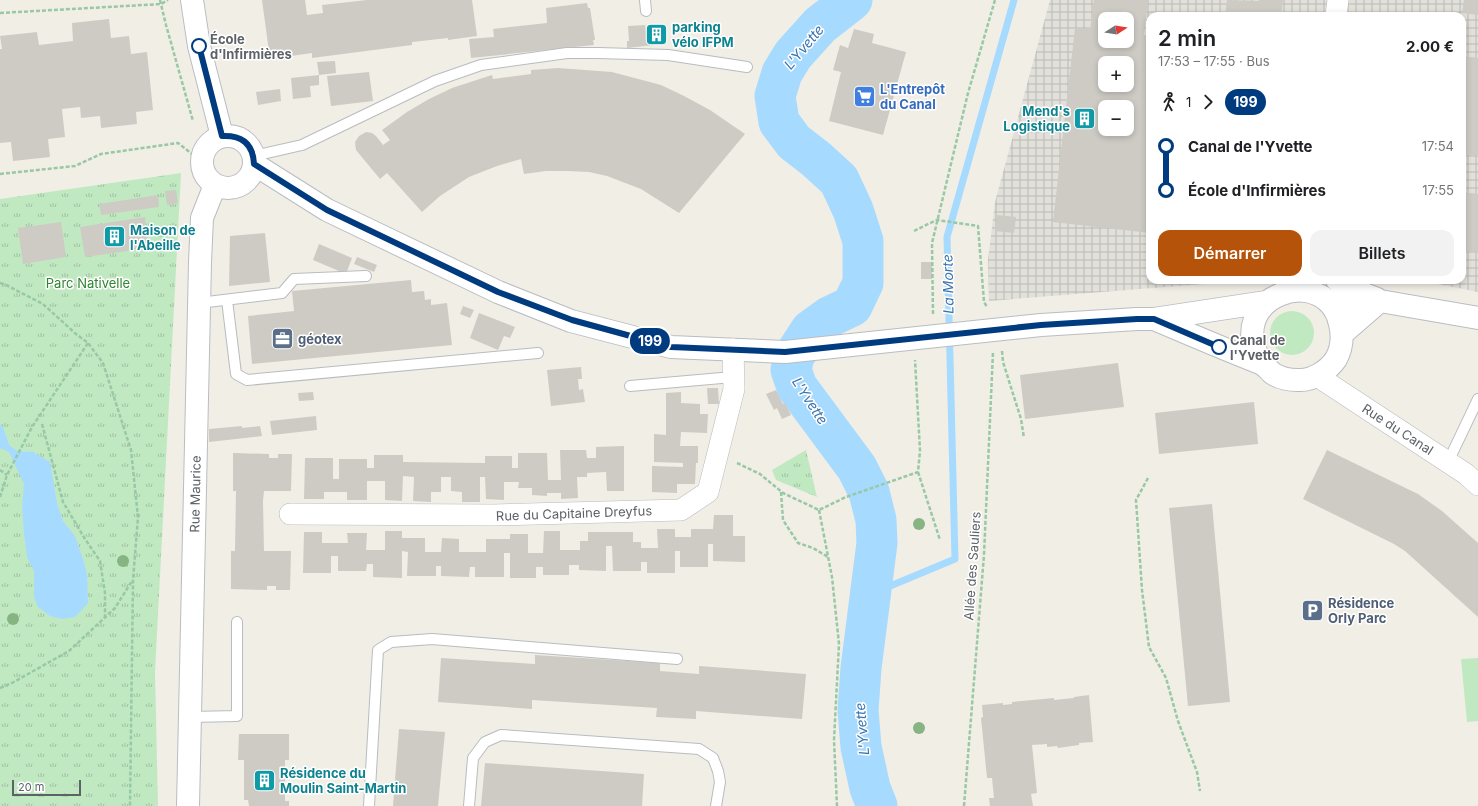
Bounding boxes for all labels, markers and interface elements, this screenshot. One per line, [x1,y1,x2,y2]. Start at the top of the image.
north arrow [1098,12,1134,48]
map controls [1098,12,1134,136]
place label: parking vélo IFPM [672,19,734,50]
building icon: parking vélo IFPM [644,21,670,47]
water label: L'Yvette [780,21,827,72]
text: 2 min [1158,25,1216,51]
place label: École d'Infirmières [210,31,292,62]
text: 2.00 € [1406,37,1454,56]
marker: École d'Infirmières [191,38,207,54]
text: 17:53 – 17:55 · Bus [1158,53,1270,69]
button: + [1098,56,1134,92]
place label: L'Entrepôt du Canal [880,81,945,112]
supermarket icon: L'Entrepôt du Canal [851,83,877,109]
icon: walk [1158,91,1180,113]
icon: forward [1197,91,1219,113]
text: 199 [1233,93,1258,110]
text: 1 [1186,94,1191,110]
button: − [1098,100,1134,136]
place label: Mend's Logistique [1003,103,1070,134]
building icon: Mend's Logistique [1072,105,1098,131]
text: Canal de l'Yvette [1188,137,1312,156]
text: 17:54 [1422,138,1454,154]
text: École d'Infirmières [1188,181,1326,200]
text: 17:55 [1422,182,1454,198]
place label: Maison de l'Abeille [130,222,196,253]
building icon: Maison de l'Abeille [102,224,128,250]
button: Démarrer [1158,230,1302,276]
button: Billets [1310,230,1454,276]
water label: La Morte [938,254,957,314]
park label: Parc Nativelle [46,275,130,291]
office icon: géotex [269,326,295,352]
line badge: 199 [627,328,673,354]
place label: géotex [298,331,342,347]
text: 199 [638,332,662,349]
place label: Canal de l'Yvette [1230,332,1286,363]
marker: Canal de l'Yvette [1211,339,1227,355]
water label: L'Yvette [789,374,832,427]
street label: Rue du Canal [1359,400,1437,458]
street label: Rue Maurice [186,455,204,533]
street label: Rue du Capitaine Dreyfus [496,502,653,524]
street label: Allée des Sauliers [960,511,984,621]
place label: Résidence Orly Parc [1328,595,1395,626]
parking icon: Résidence Orly Parc [1300,597,1326,623]
water label: L'Yvette [851,702,872,756]
place label: Résidence du Moulin Saint-Martin [280,765,406,796]
building icon: Résidence du Moulin Saint-Martin [251,767,277,793]
scale bar [12,778,81,797]
text: 20 m [18,780,44,794]

